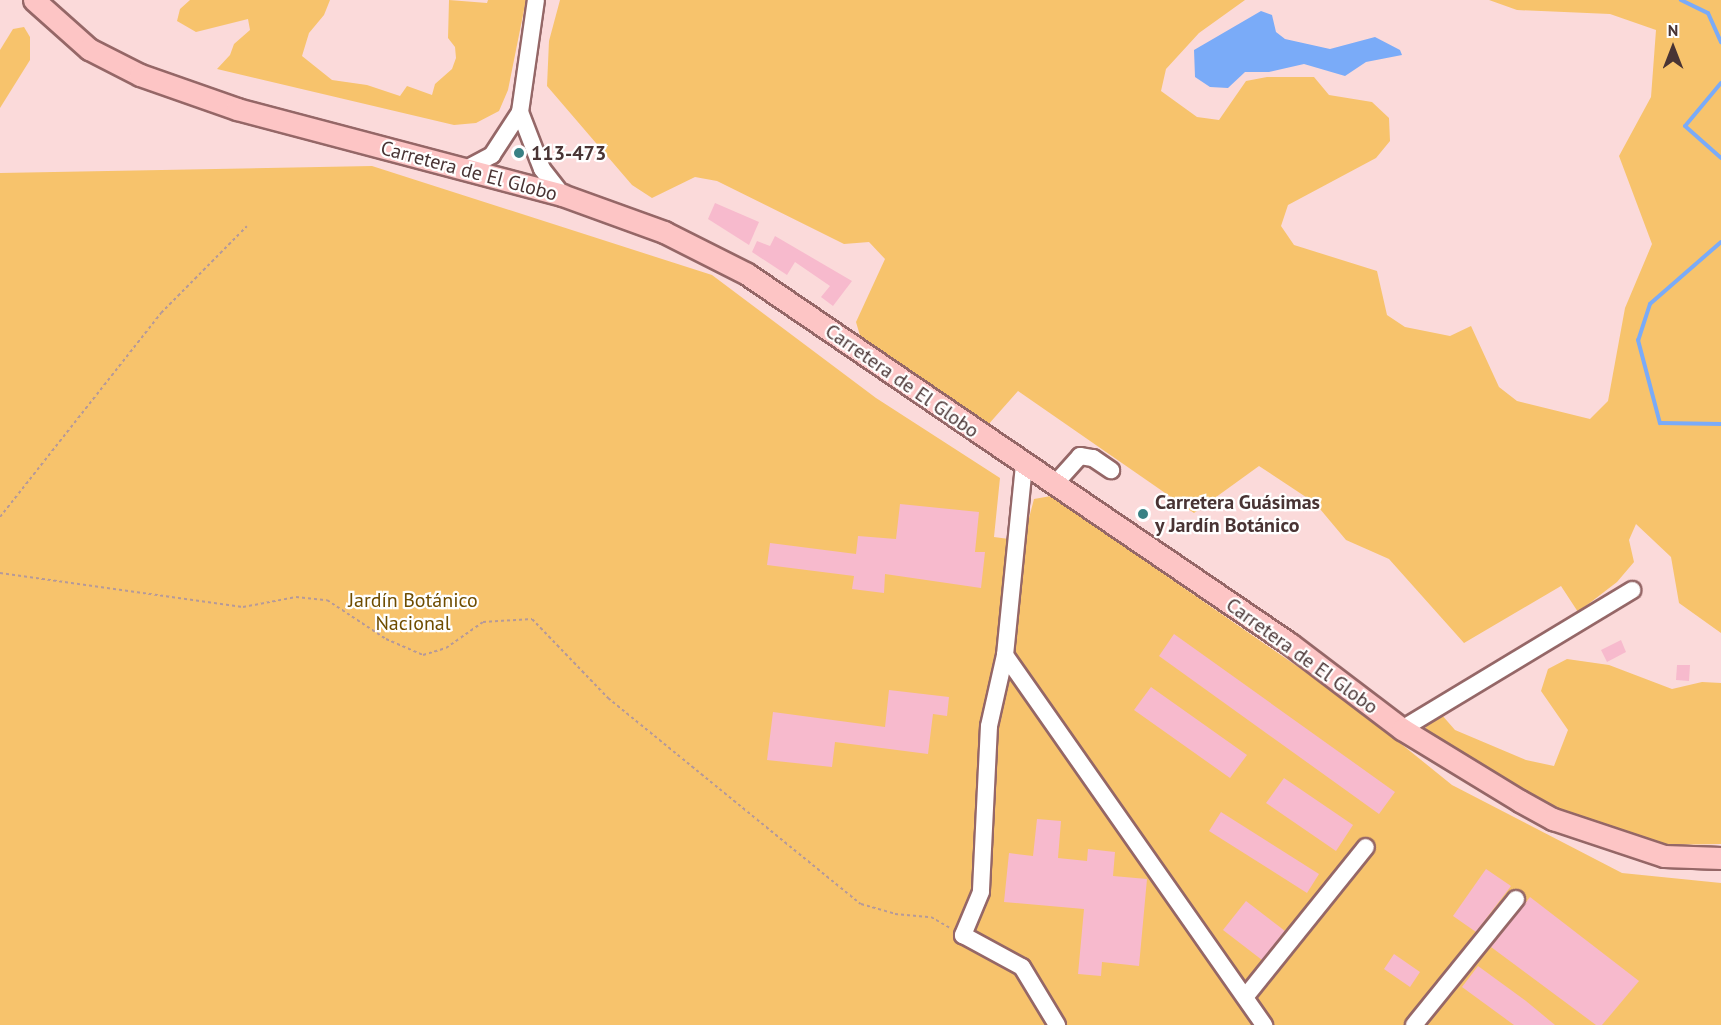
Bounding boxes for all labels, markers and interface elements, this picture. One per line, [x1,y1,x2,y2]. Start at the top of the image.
north arrow [1643,18,1703,78]
text: N [1668,20,1678,40]
street label: Carretera de El Globo [378,136,560,206]
place label: 113-473 [531,141,606,165]
marker: 113-473 [512,146,526,160]
street label: Carretera de El Globo [821,319,983,443]
place label: Carretera Guásimas y Jardín Botánico [1155,490,1320,537]
marker: Carretera Guásimas y Jardín Botánico [1136,507,1150,521]
park label: Jardín Botánico Nacional [348,589,478,636]
street label: Carretera de El Globo [1221,593,1383,719]

